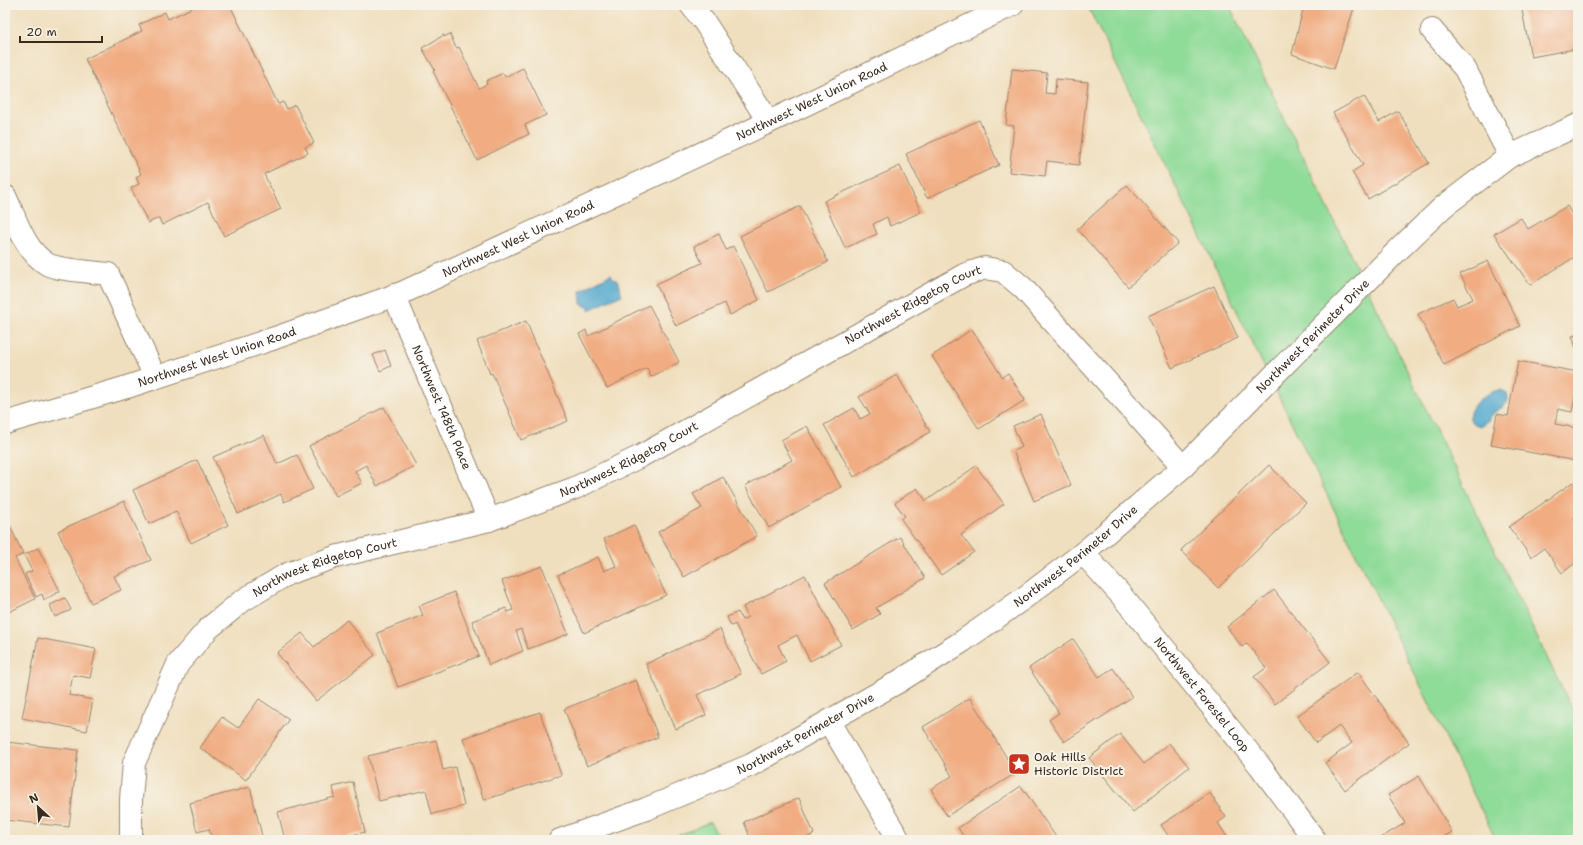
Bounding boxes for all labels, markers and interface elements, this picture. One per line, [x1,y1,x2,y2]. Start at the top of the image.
scale bar [20,18,102,44]
text: 20 m [26,24,57,40]
street label: Northwest West Union Road [733,58,890,144]
street label: Northwest West Union Road [440,196,597,281]
street label: Northwest Ridgetop Court [842,262,984,348]
street label: Northwest Perimeter Drive [1253,275,1373,397]
street label: Northwest West Union Road [136,323,299,391]
street label: Northwest 148th Place [408,343,475,472]
street label: Northwest Ridgetop Court [557,418,701,501]
street label: Northwest Perimeter Drive [1010,501,1141,611]
street label: Northwest Ridgetop Court [250,534,399,601]
street label: Northwest Forestel Loop [1151,634,1254,756]
street label: Northwest Perimeter Drive [734,689,877,778]
place label: Oak Hills Historic District [1034,749,1124,779]
place icon: Oak Hills Historic District [1006,751,1032,777]
north arrow [18,787,58,827]
text: N [27,790,41,807]

